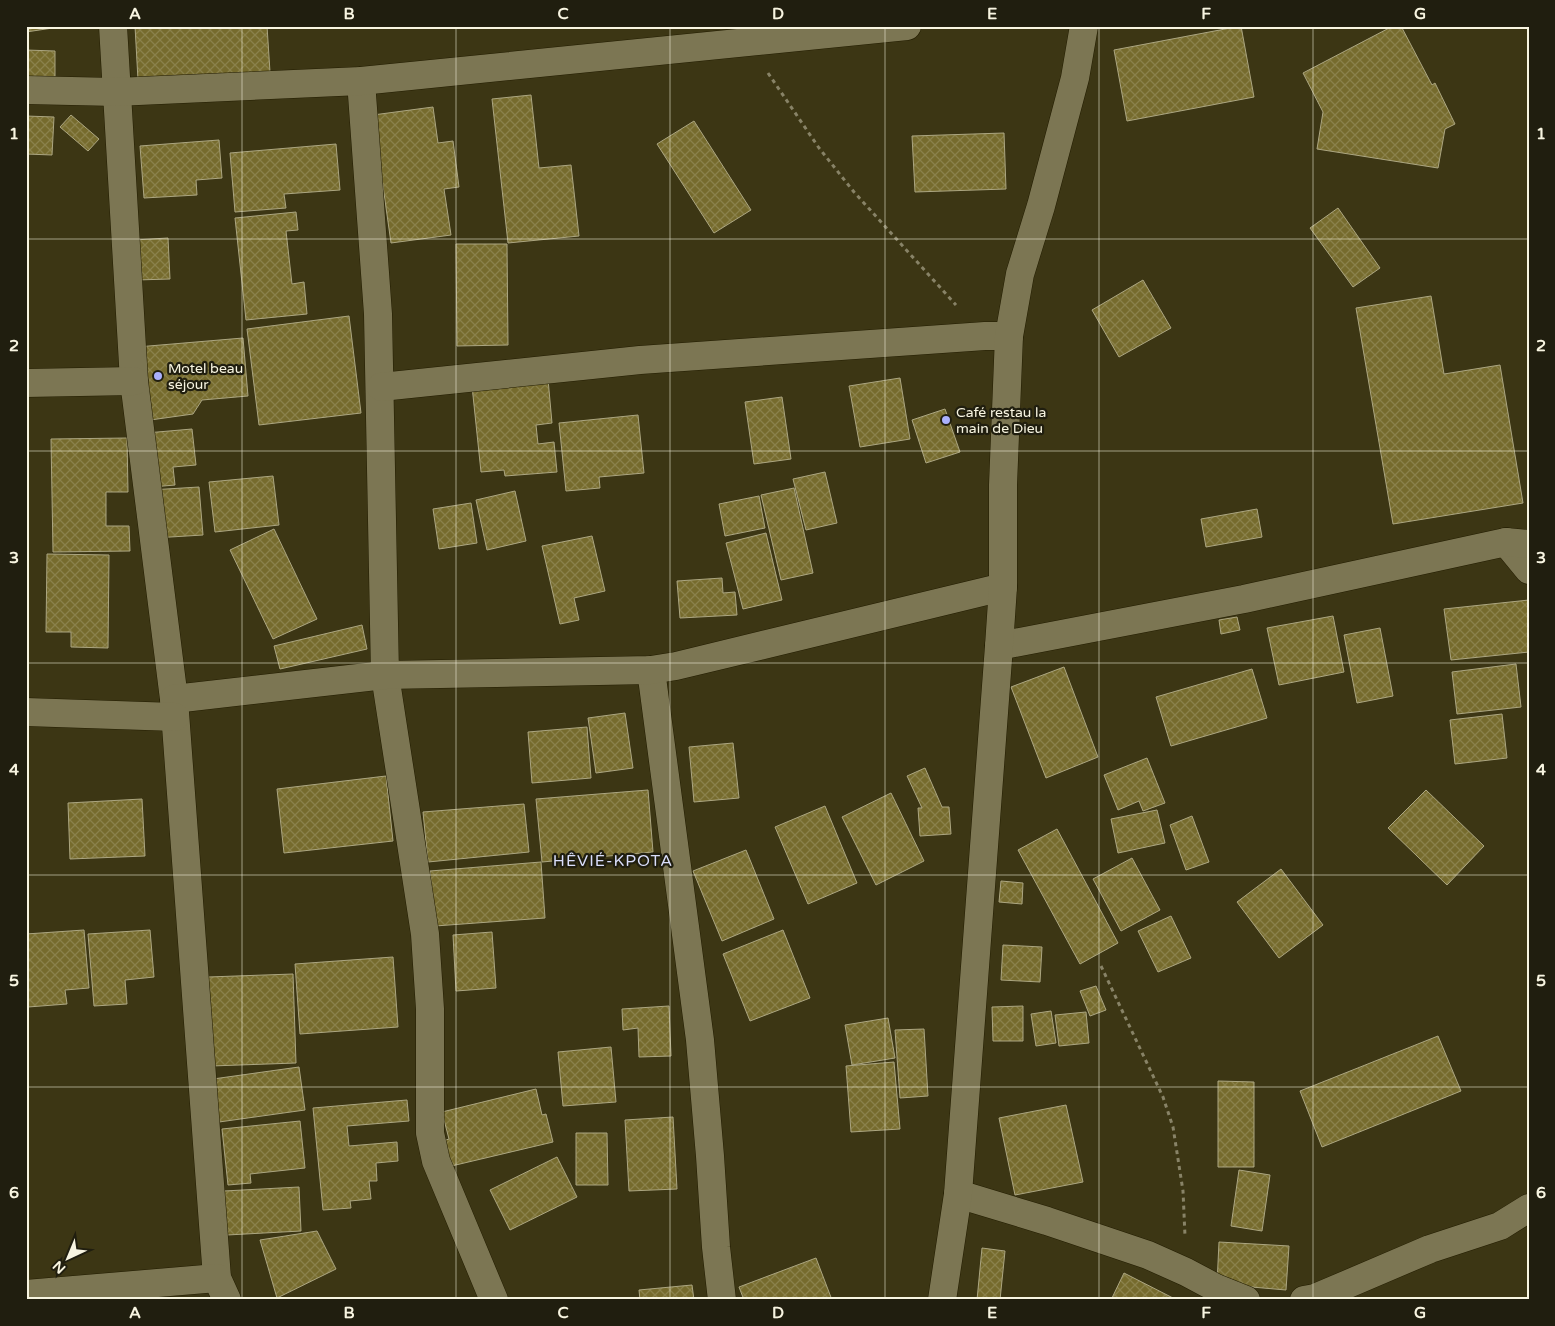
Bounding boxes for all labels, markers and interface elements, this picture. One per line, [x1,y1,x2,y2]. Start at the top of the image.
text: A [129,4,141,24]
text: B [343,4,355,24]
text: C [557,4,569,24]
text: D [772,4,784,24]
text: E [987,4,997,24]
text: F [1201,4,1211,24]
text: G [1414,4,1426,24]
text: 1 [9,124,19,144]
text: 1 [1536,124,1546,144]
text: 2 [9,336,19,356]
text: 2 [1536,336,1546,356]
place label: Motel beau séjour [168,360,243,393]
marker: Motel beau séjour [152,370,164,382]
place label: Café restau la main de Dieu [956,404,1046,437]
marker: Café restau la main de Dieu [940,414,952,426]
text: 3 [9,548,19,568]
text: 3 [1536,548,1546,568]
text: 4 [9,760,19,780]
text: 4 [1536,760,1546,780]
district label: HÊVIÉ-KPOTA [553,851,673,871]
text: 5 [9,971,19,991]
text: 5 [1536,971,1546,991]
text: 6 [9,1183,19,1203]
text: 6 [1536,1183,1546,1203]
north arrow [42,1234,92,1284]
text: N [49,1257,69,1277]
text: A [129,1303,141,1323]
text: B [343,1303,355,1323]
text: C [557,1303,569,1323]
text: D [772,1303,784,1323]
text: E [987,1303,997,1323]
text: F [1201,1303,1211,1323]
text: G [1414,1303,1426,1323]

